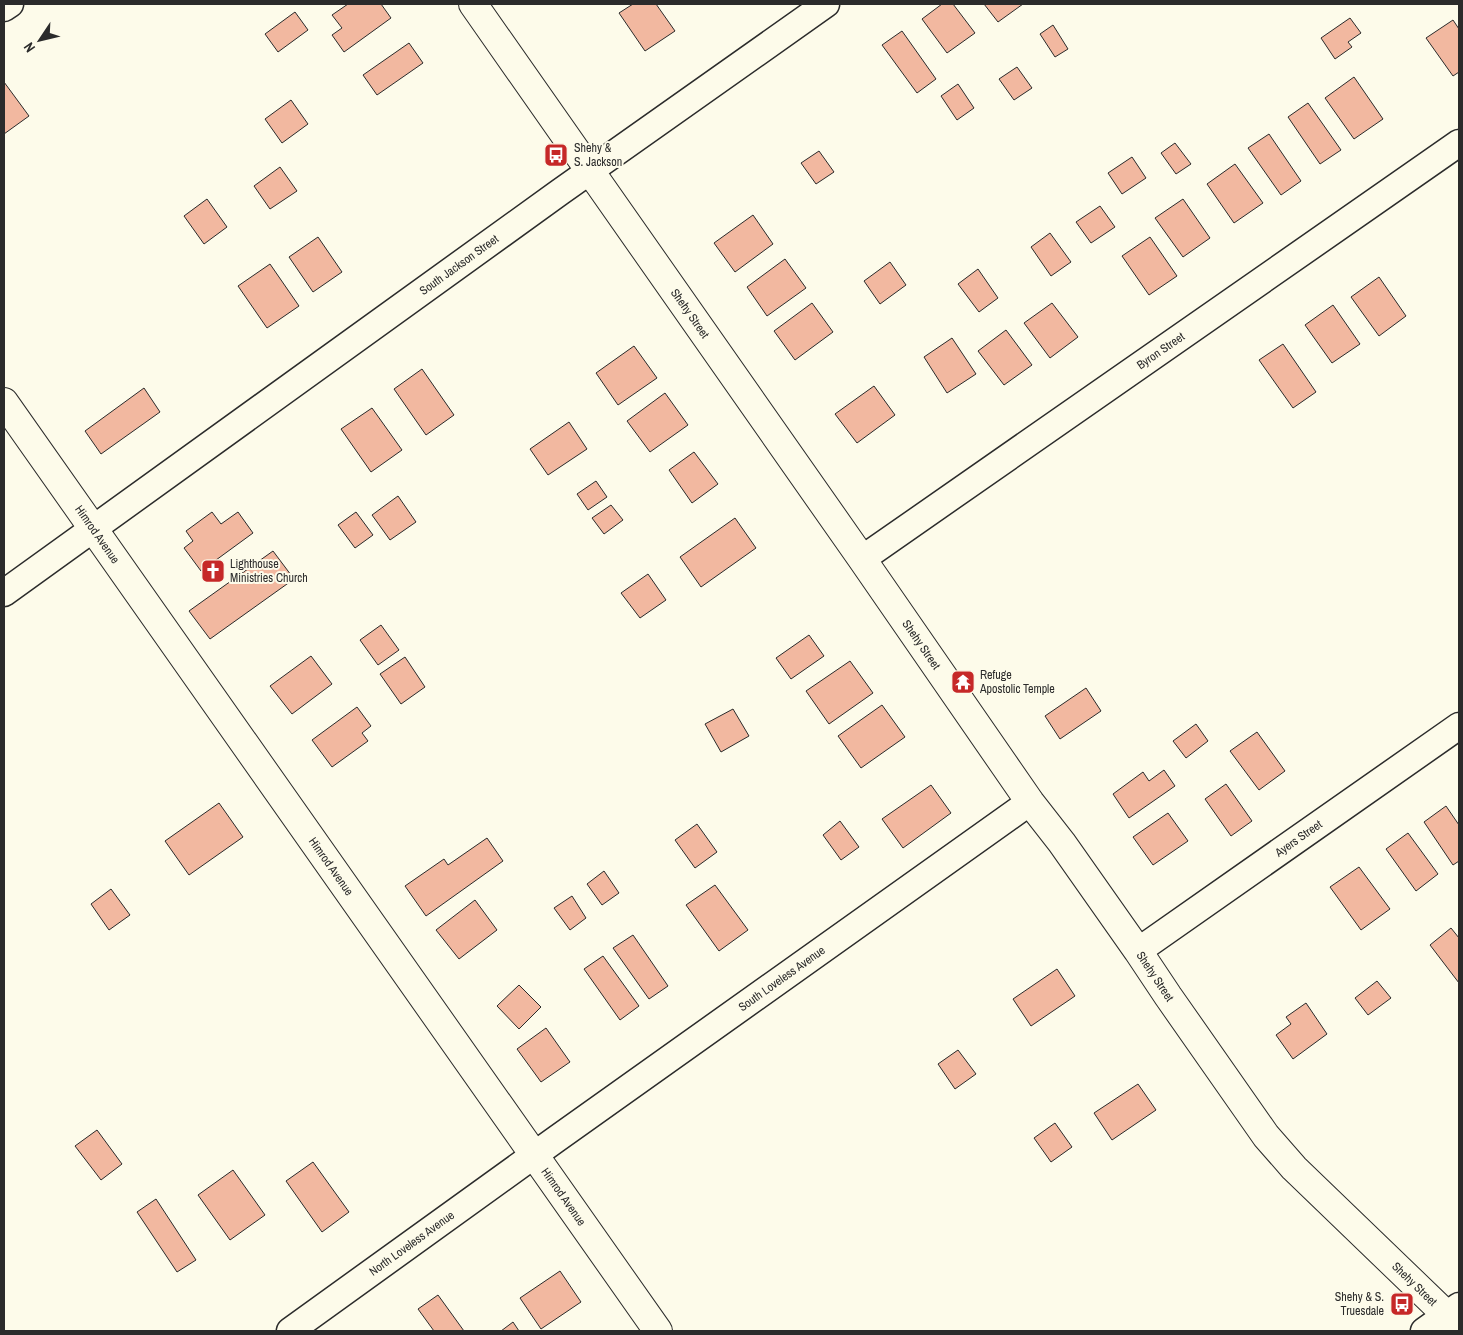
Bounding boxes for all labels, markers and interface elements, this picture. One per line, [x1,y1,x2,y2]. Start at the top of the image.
north arrow [15,15,65,65]
text: N [20,39,39,56]
place label: Shehy & S. Jackson [574,140,622,170]
bus stop icon: Shehy & S. Jackson [543,142,569,168]
street label: South Jackson Street [416,231,502,299]
street label: Shehy Street [667,286,713,342]
street label: Byron Street [1134,329,1188,373]
street label: Himrod Avenue [71,502,123,567]
place label: Lighthouse Ministries Church [230,556,308,586]
church icon: Lighthouse Ministries Church [200,558,226,584]
street label: Shehy Street [898,617,944,673]
place label: Refuge Apostolic Temple [979,667,1055,697]
temple icon: Refuge Apostolic Temple [950,669,976,695]
street label: Ayers Street [1271,816,1325,861]
street label: Himrod Avenue [305,834,357,899]
street label: South Loveless Avenue [735,942,828,1015]
street label: Shehy Street [1133,948,1178,1005]
street label: Himrod Avenue [537,1164,590,1229]
street label: North Loveless Avenue [366,1207,457,1279]
street label: Shehy Street [1388,1259,1441,1310]
place label: Shehy & S. Truesdale [1335,1289,1384,1319]
bus stop icon: Shehy & S. Truesdale [1389,1291,1415,1317]

